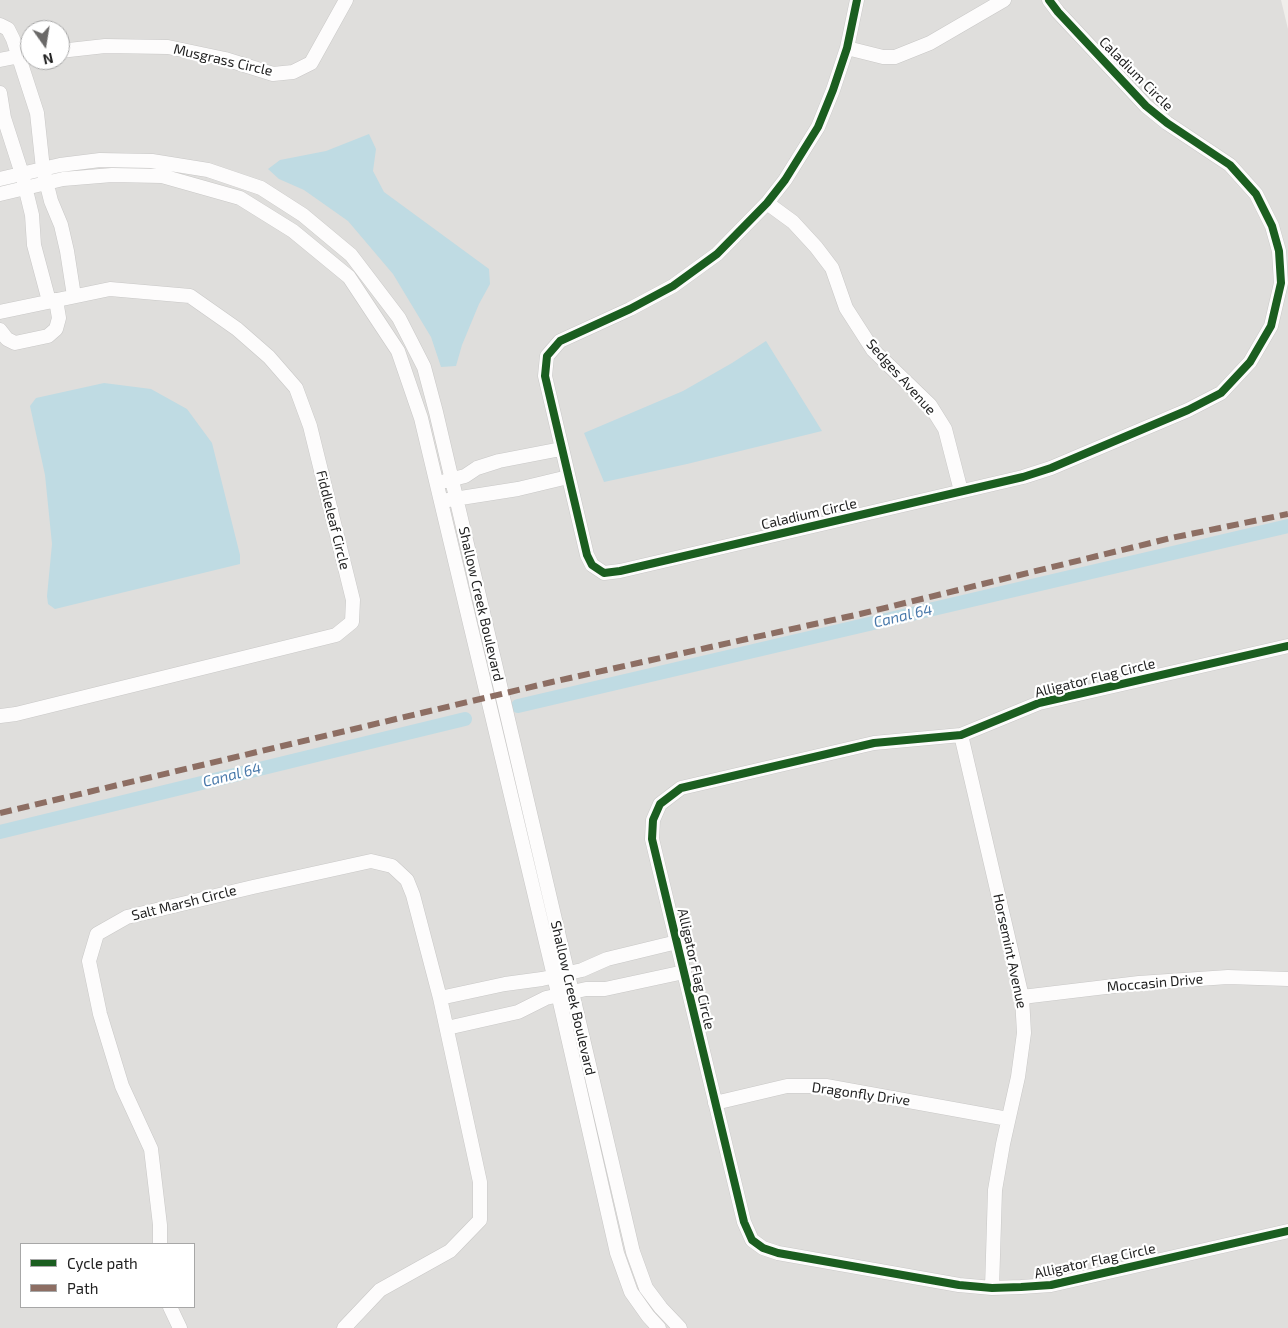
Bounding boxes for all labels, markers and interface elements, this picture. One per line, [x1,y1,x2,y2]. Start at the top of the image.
north arrow [20,20,70,70]
street label: Caladium Circle [1095,33,1177,115]
street label: Musgrass Circle [172,40,274,80]
text: N [41,50,55,69]
street label: Sedges Avenue [863,336,939,418]
street label: Fiddleleaf Circle [313,469,353,571]
street label: Caladium Circle [759,495,859,533]
street label: Shallow Creek Boulevard [455,525,507,683]
water label: Canal 64 [872,601,934,631]
street label: Alligator Flag Circle [1033,655,1157,701]
water label: Canal 64 [201,759,263,791]
street label: Salt Marsh Circle [130,882,238,924]
street label: Horsemint Avenue [990,892,1030,1010]
street label: Alligator Flag Circle [674,907,718,1031]
street label: Shallow Creek Boulevard [547,919,599,1077]
street label: Moccasin Drive [1106,970,1204,996]
street label: Dragonfly Drive [811,1079,911,1109]
street label: Alligator Flag Circle [1033,1240,1157,1282]
legend [20,1243,195,1308]
text: Cycle path [67,1254,138,1272]
text: Path [67,1279,98,1297]

